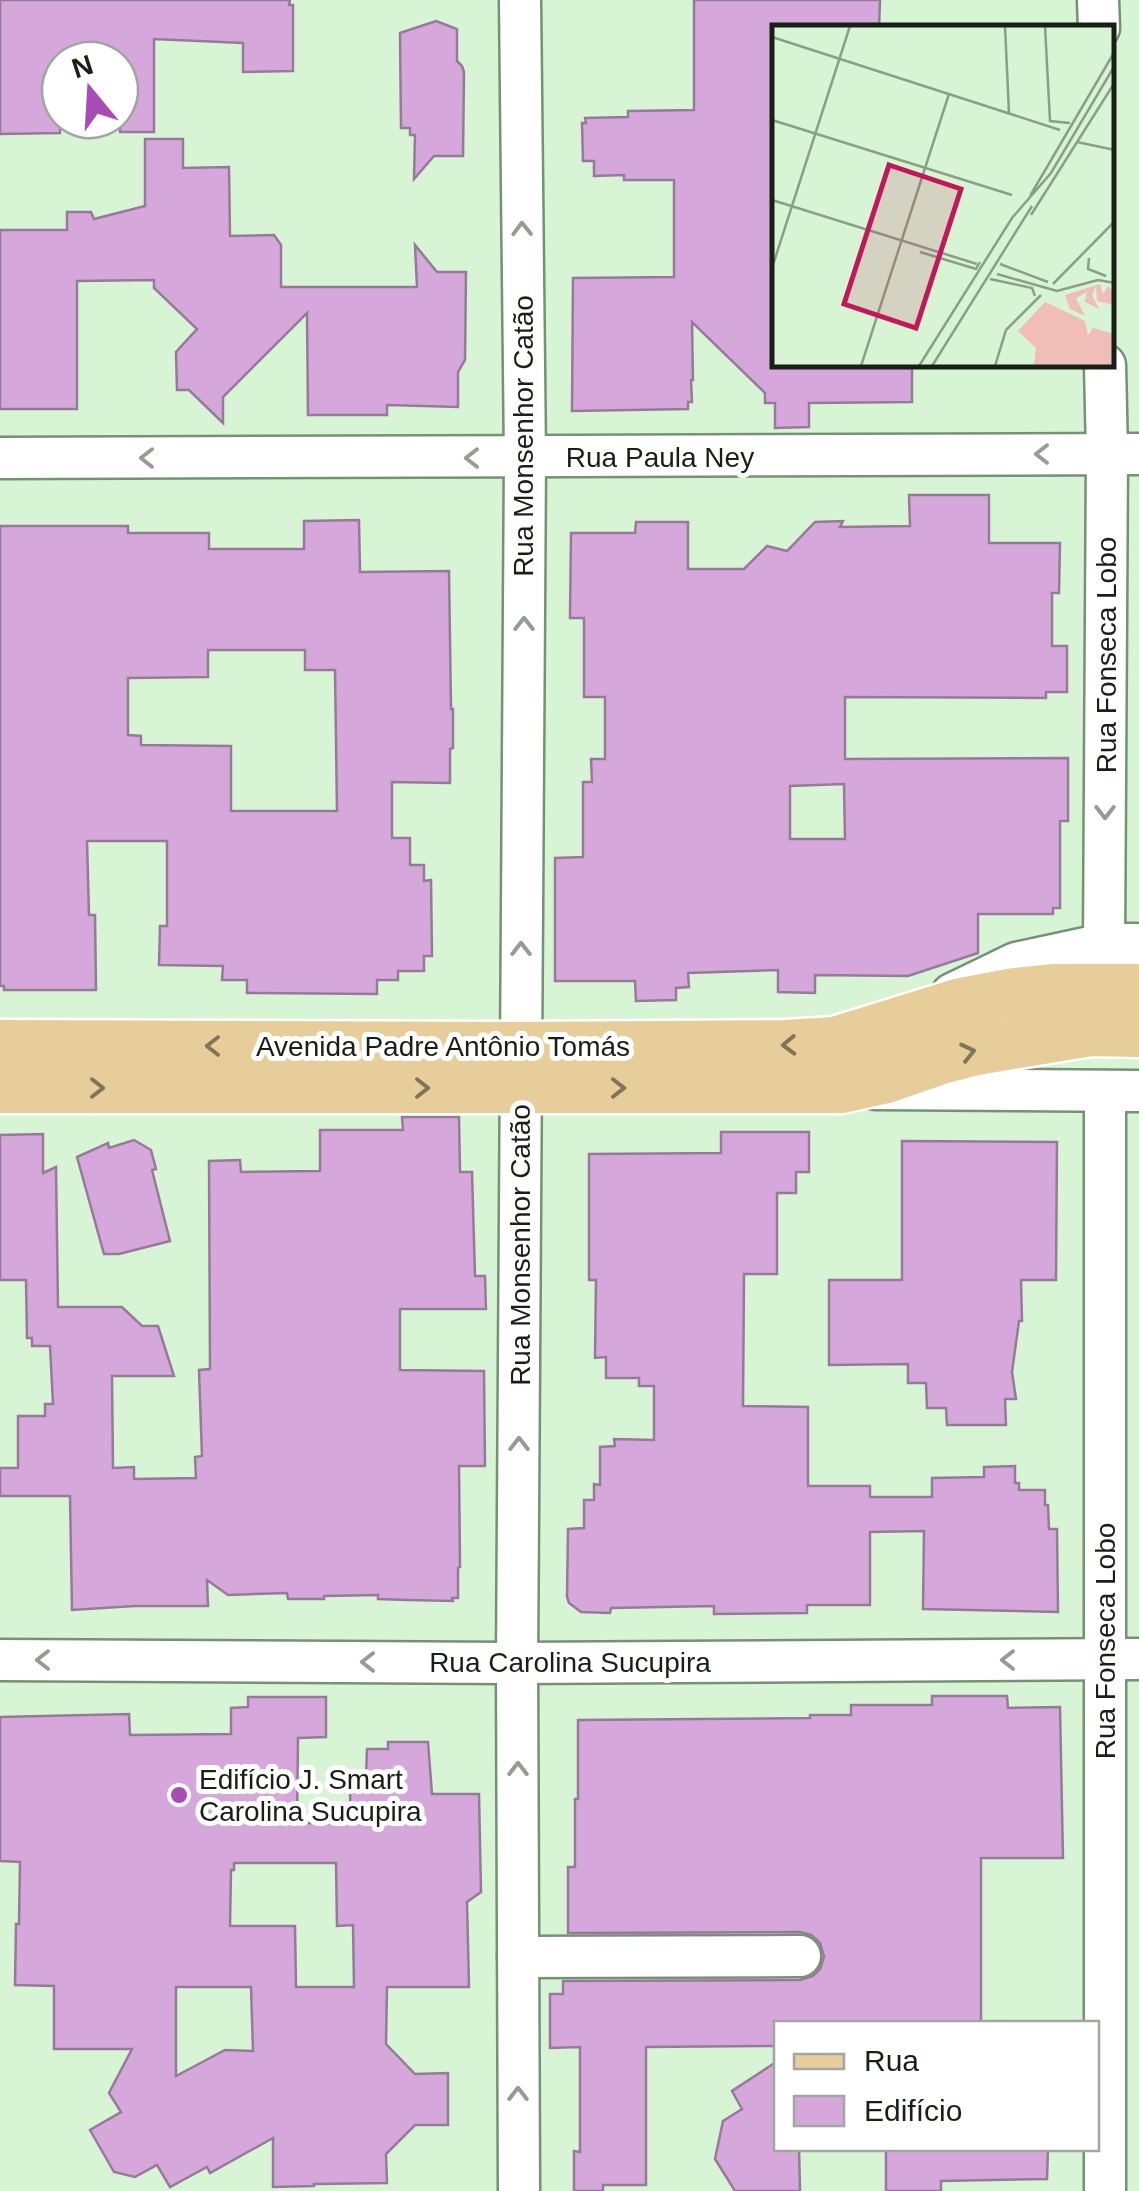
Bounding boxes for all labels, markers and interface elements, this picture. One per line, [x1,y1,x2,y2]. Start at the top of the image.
inset map [772,25,1114,368]
north arrow [40,40,140,140]
text: N [68,49,97,85]
one-way arrow [511,221,533,236]
street label: Rua Monsenhor Catão [508,295,539,577]
street label: Rua Paula Ney [566,442,754,473]
one-way arrow [1033,444,1049,465]
one-way arrow [138,447,154,469]
one-way arrow [463,447,478,469]
street label: Rua Fonseca Lobo [1091,537,1122,773]
one-way arrow [513,616,535,632]
one-way arrow [1094,806,1116,821]
one-way arrow [511,941,532,957]
street label: Avenida Padre Antônio Tomás [256,1031,630,1062]
one-way arrow [780,1034,796,1055]
one-way arrow [205,1035,220,1057]
one-way arrow [959,1043,976,1064]
one-way arrow [90,1077,106,1099]
one-way arrow [416,1077,431,1099]
one-way arrow [612,1077,627,1099]
street label: Rua Monsenhor Catão [505,1104,536,1386]
one-way arrow [508,1435,529,1451]
street label: Rua Fonseca Lobo [1090,1523,1121,1759]
street label: Rua Carolina Sucupira [429,1647,711,1678]
one-way arrow [35,1649,50,1671]
one-way arrow [1000,1649,1016,1670]
one-way arrow [360,1651,376,1673]
one-way arrow [507,1760,529,1776]
place label: Edifício J. Smart Carolina Sucupira [199,1764,422,1827]
marker: Edifício J. Smart Carolina Sucupira [168,1784,190,1806]
legend [774,2021,1099,2151]
text: Rua [864,2044,919,2077]
one-way arrow [507,2085,529,2100]
text: Edifício [864,2094,962,2127]

